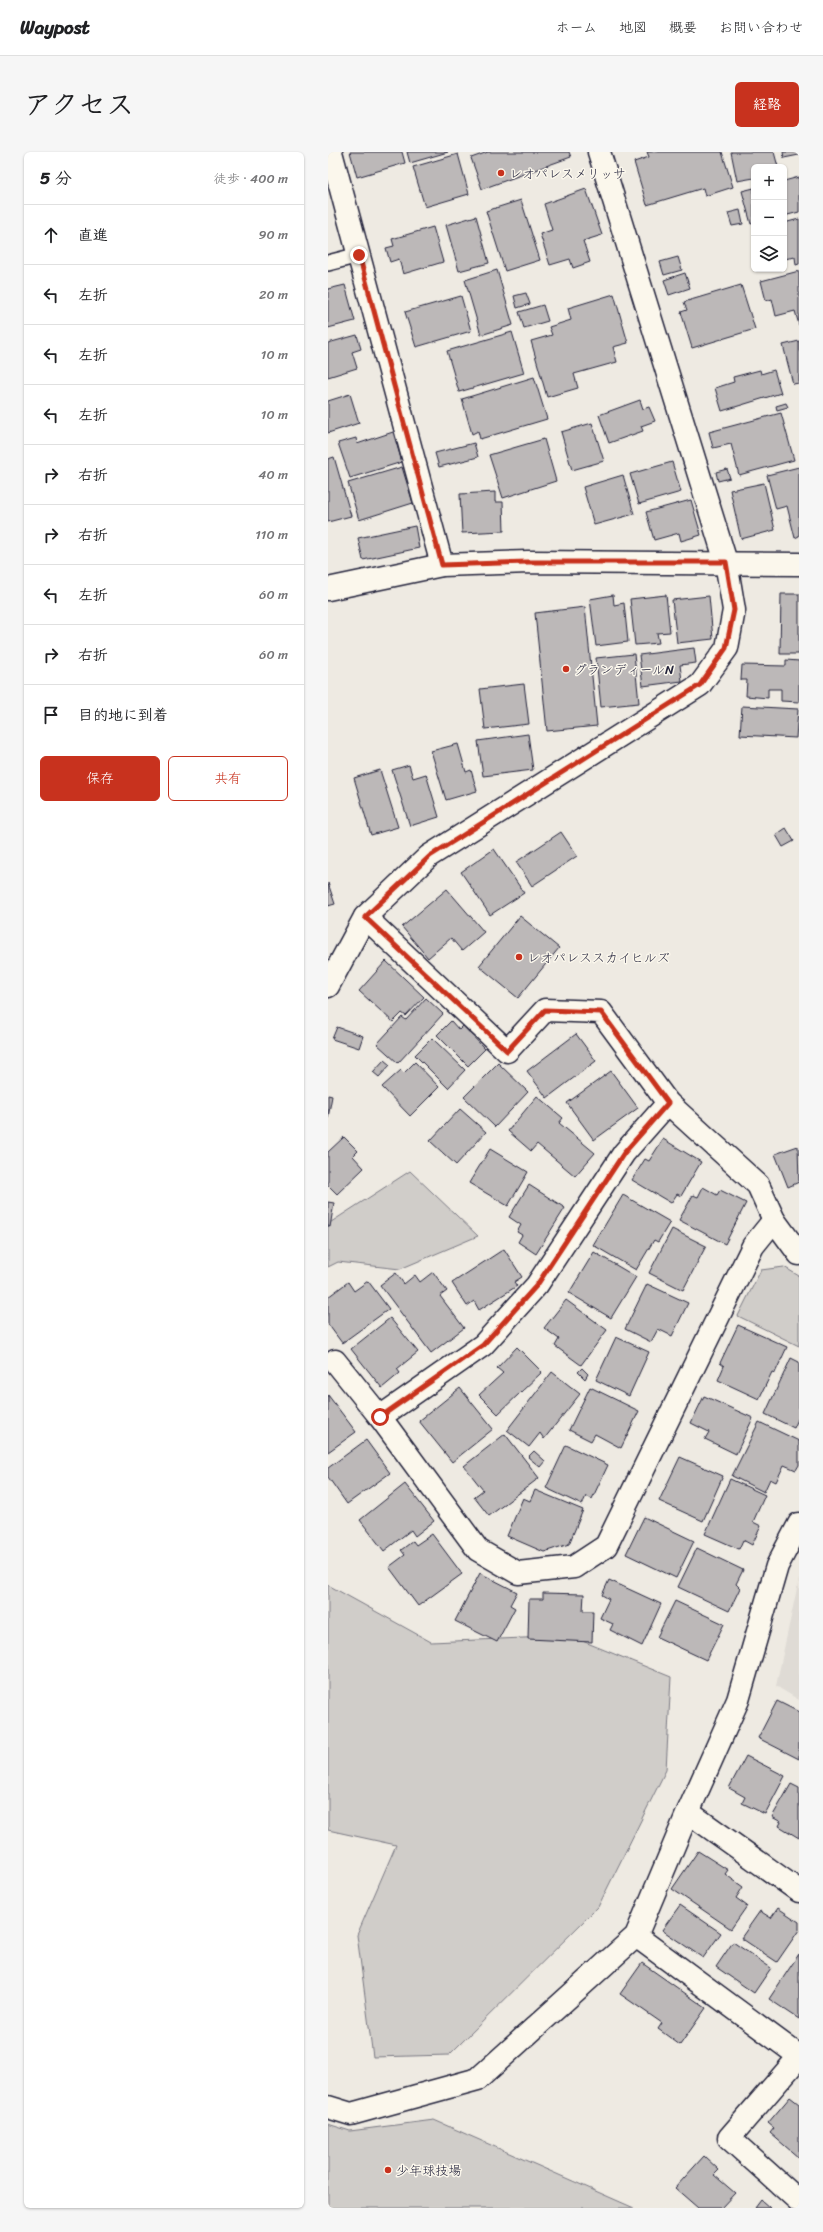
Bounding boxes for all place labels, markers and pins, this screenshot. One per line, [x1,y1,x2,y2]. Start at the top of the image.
place label: レオパレスメリッサ [509,162,626,185]
marker: レオパレスメリッサ [496,168,506,178]
place label: グランディールN [574,658,674,681]
marker: グランディールN [561,664,571,674]
place label: レオパレススカイヒルズ [527,946,670,969]
marker: レオパレススカイヒルズ [514,952,524,962]
place label: 少年球技場 [396,2159,461,2182]
marker: 少年球技場 [383,2165,393,2175]

